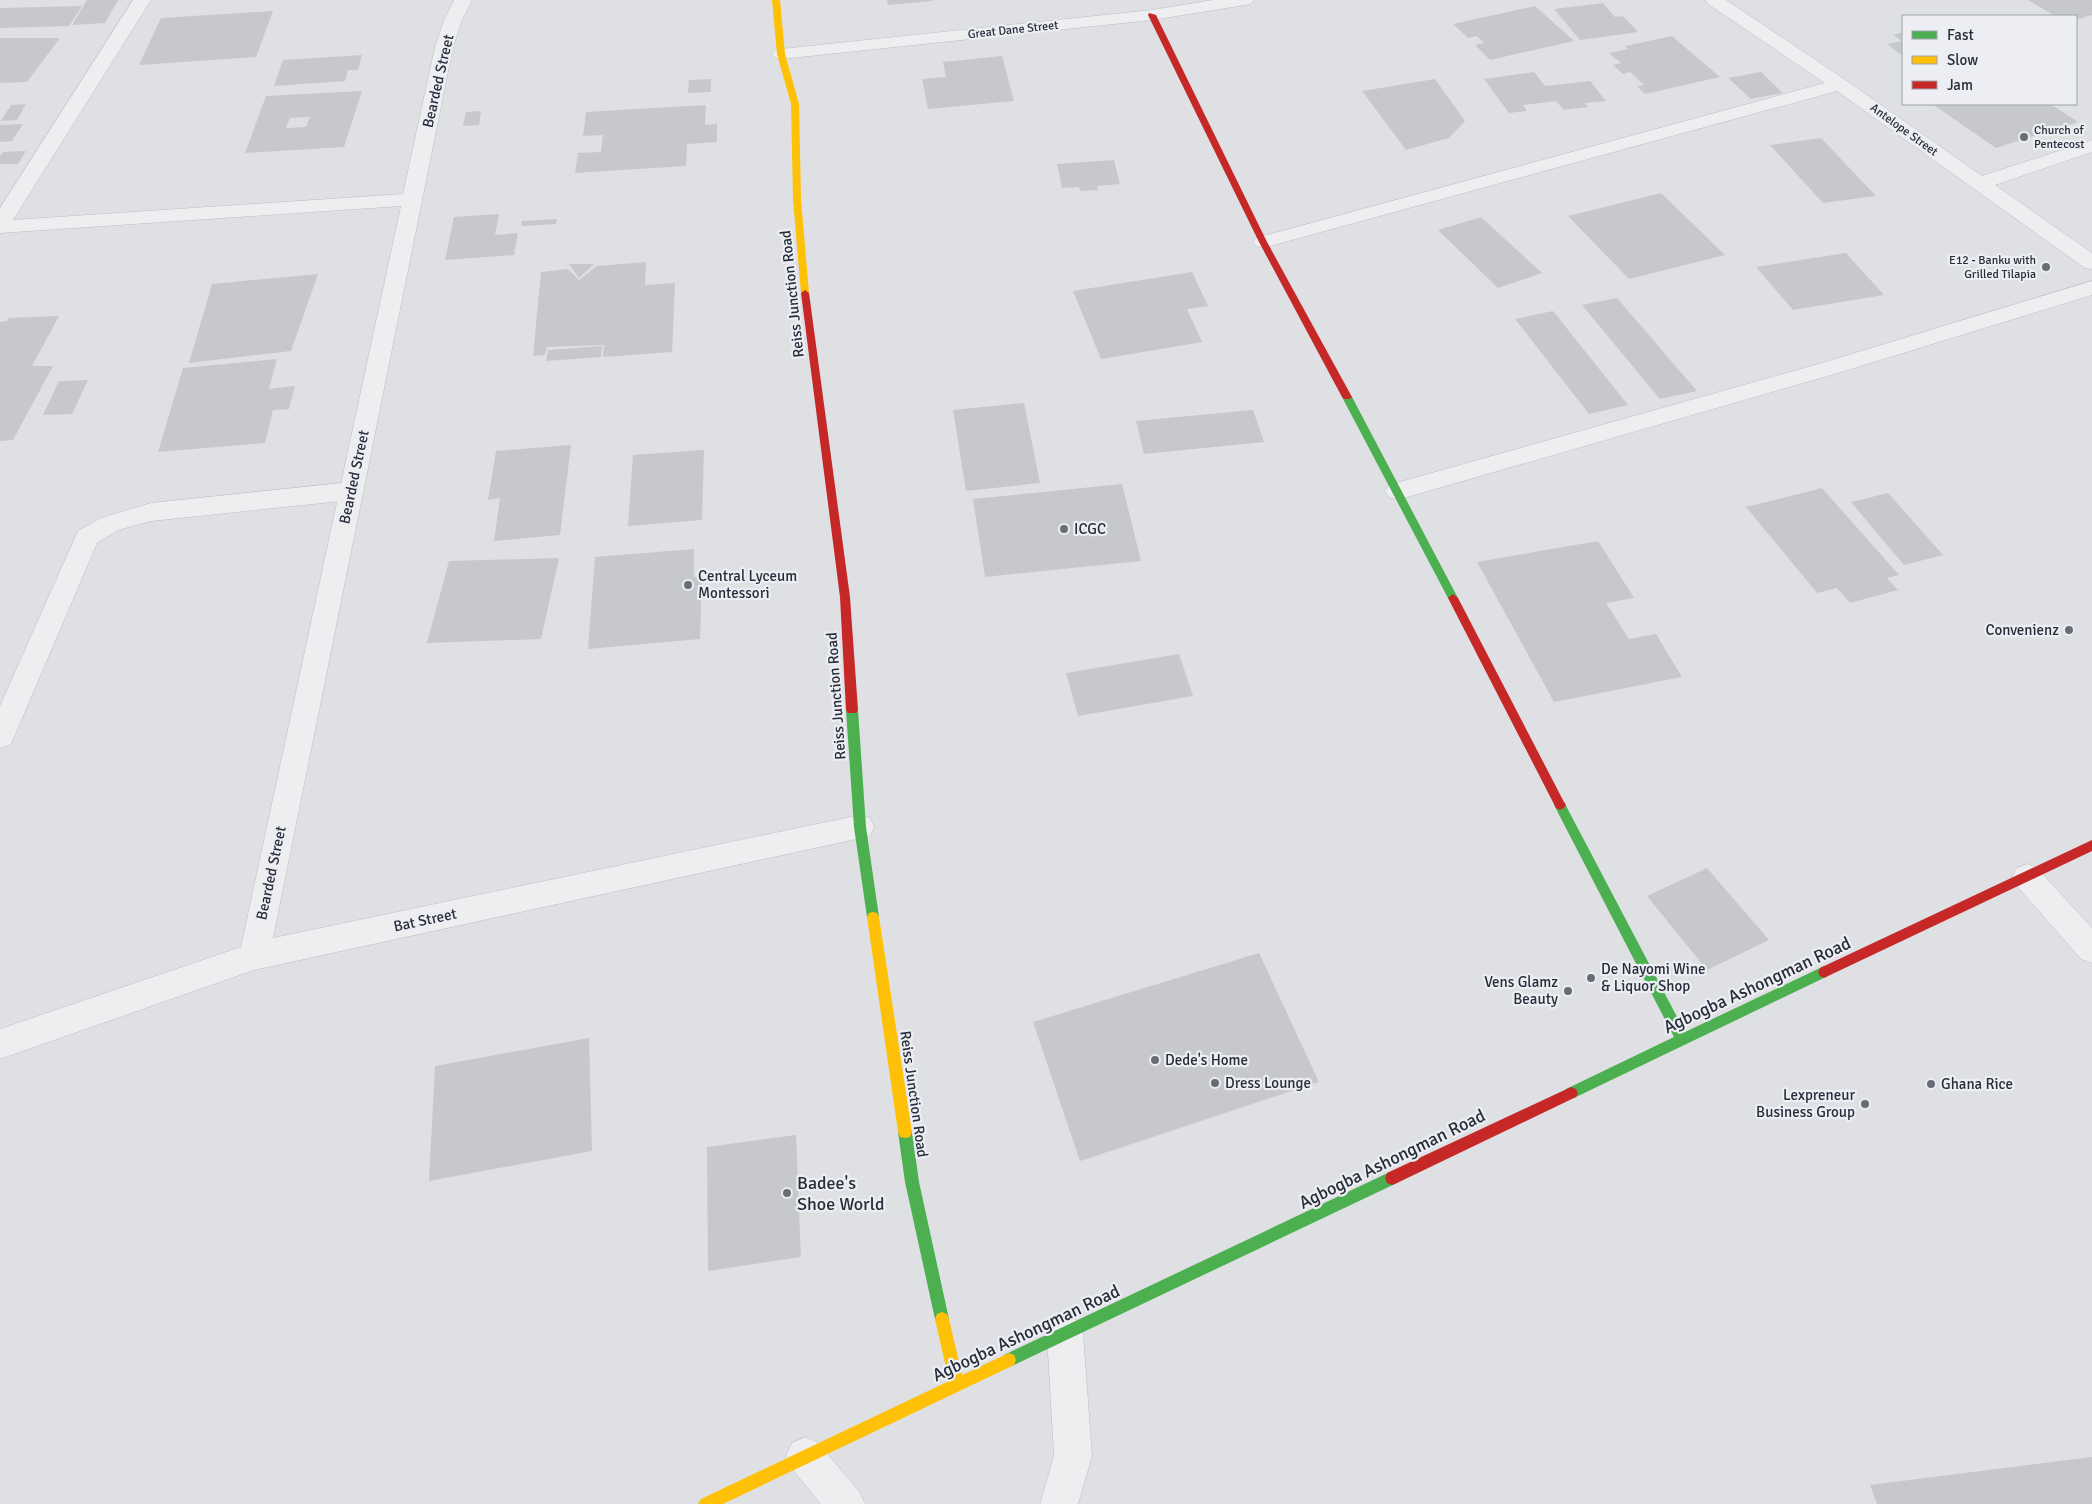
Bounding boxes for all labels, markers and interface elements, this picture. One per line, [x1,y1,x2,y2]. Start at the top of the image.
legend [1902,15,2077,105]
street label: Great Dane Street [967,18,1059,42]
text: Fast [1947,26,1974,44]
street label: Bearded Street [419,33,457,129]
text: Slow [1947,51,1978,69]
text: Jam [1947,76,1973,94]
street label: Antelope Street [1867,100,1941,160]
place label: Church of Pentecost [2034,123,2085,152]
marker: Church of Pentecost [2018,131,2030,143]
street label: Reiss Junction Road [776,229,808,358]
place label: E12 - Banku with Grilled Tilapia [1949,253,2036,282]
marker: E12 - Banku with Grilled Tilapia [2040,261,2052,273]
street label: Bearded Street [335,428,373,526]
place label: ICGC [1074,520,1106,538]
marker: ICGC [1058,523,1070,535]
place label: Central Lyceum Montessori [698,567,797,602]
marker: Central Lyceum Montessori [682,579,694,591]
place label: Convenienz [1986,621,2059,639]
marker: Convenienz [2063,624,2075,636]
street label: Reiss Junction Road [823,632,849,760]
street label: Bearded Street [252,824,290,922]
street label: Bat Street [392,905,458,935]
street label: Agbogba Ashongman Road [1660,932,1854,1038]
place label: De Nayomi Wine & Liquor Shop [1601,960,1706,995]
marker: De Nayomi Wine & Liquor Shop [1585,972,1597,984]
place label: Vens Glamz Beauty [1484,973,1558,1008]
marker: Vens Glamz Beauty [1562,985,1574,997]
street label: Reiss Junction Road [896,1029,932,1159]
place label: Dede's Home [1165,1051,1248,1069]
marker: Dede's Home [1149,1054,1161,1066]
place label: Dress Lounge [1225,1074,1311,1092]
place label: Ghana Rice [1941,1075,2013,1093]
marker: Dress Lounge [1209,1077,1221,1089]
marker: Ghana Rice [1925,1078,1937,1090]
place label: Lexpreneur Business Group [1756,1086,1855,1121]
marker: Lexpreneur Business Group [1859,1098,1871,1110]
street label: Agbogba Ashongman Road [1295,1104,1489,1214]
place label: Badee's Shoe World [797,1172,884,1215]
marker: Badee's Shoe World [781,1187,793,1199]
street label: Agbogba Ashongman Road [929,1280,1123,1386]

